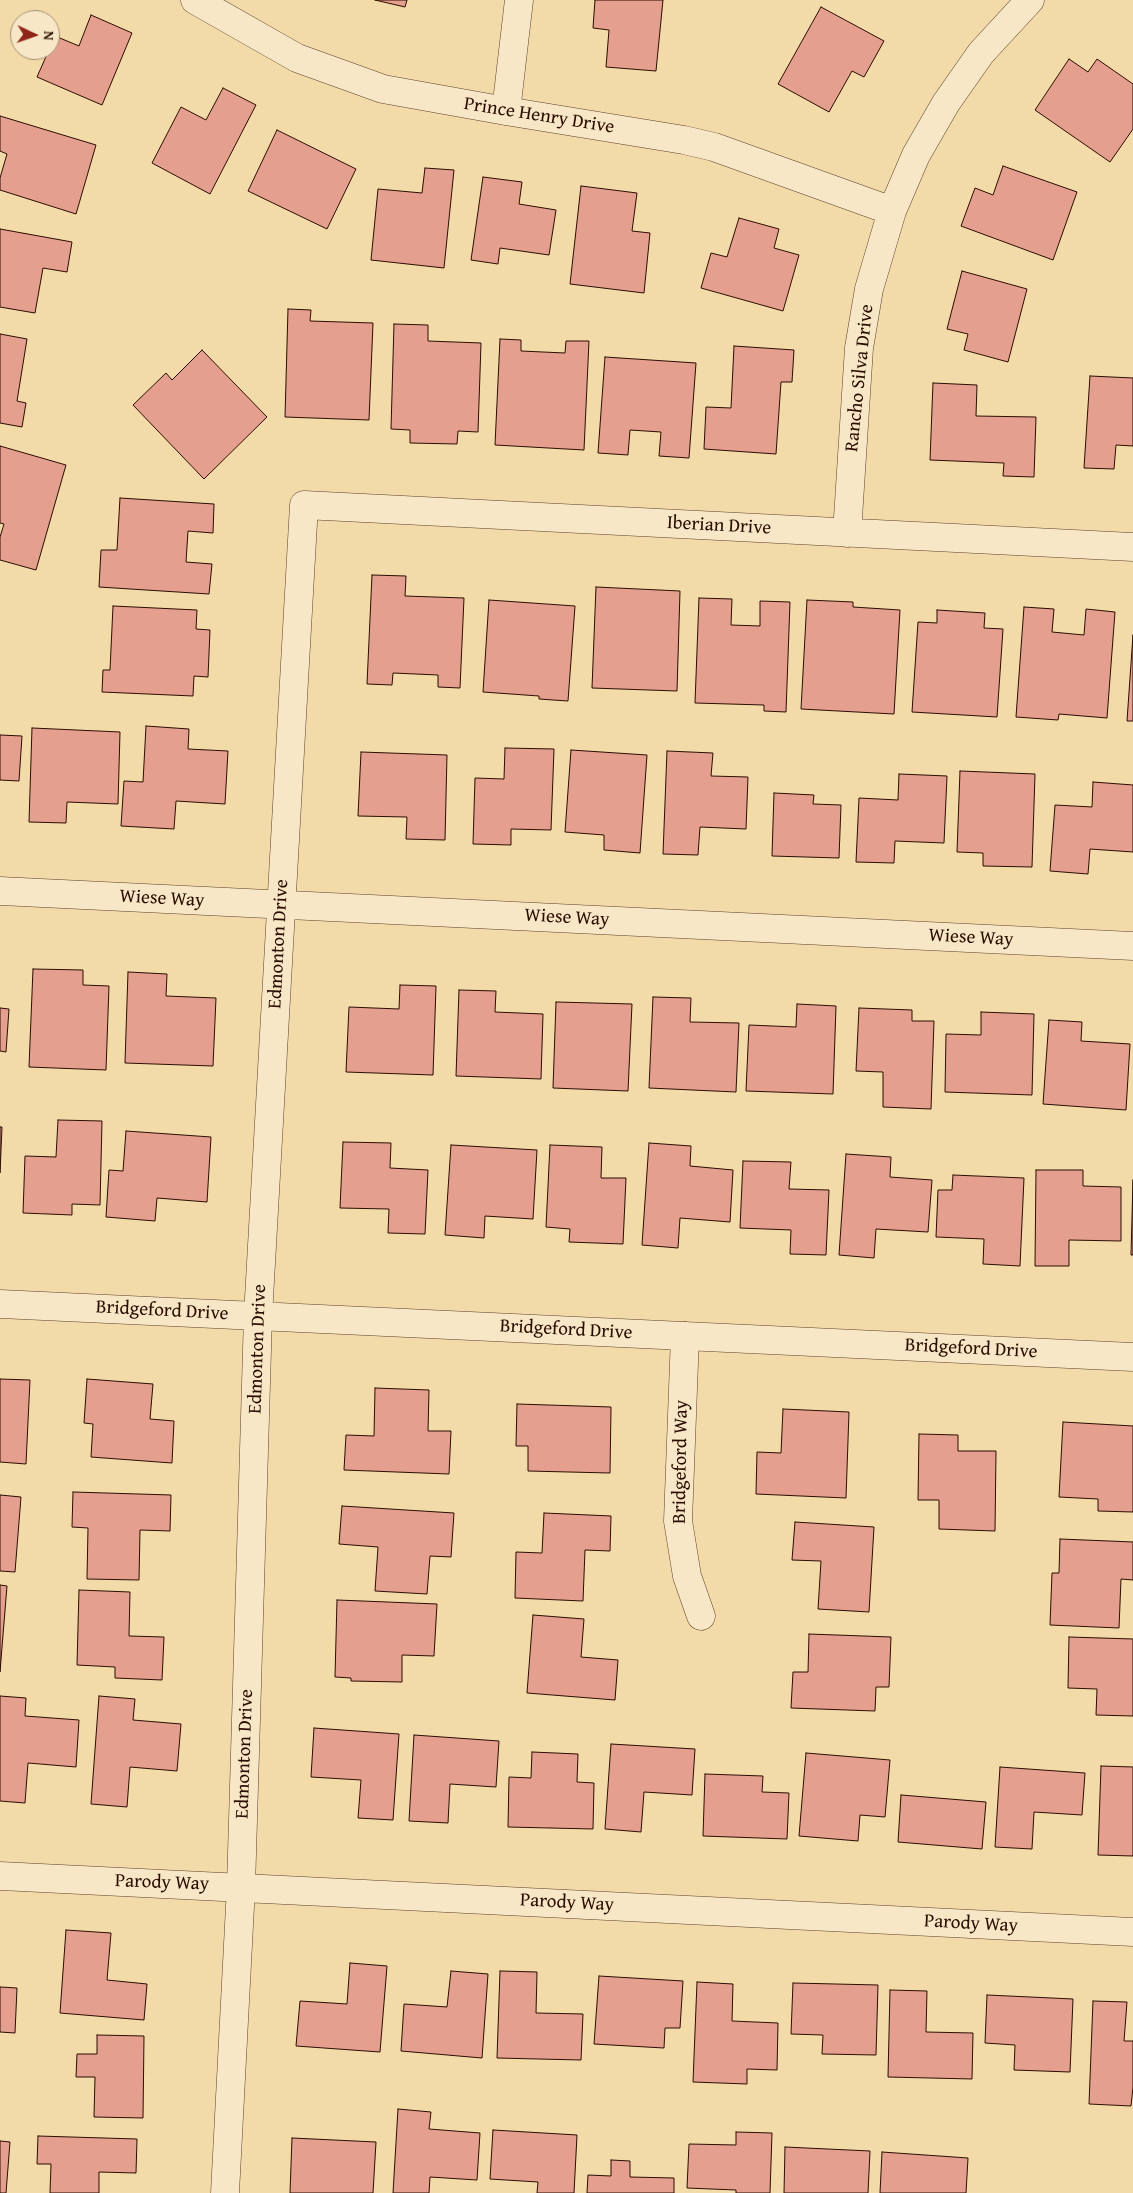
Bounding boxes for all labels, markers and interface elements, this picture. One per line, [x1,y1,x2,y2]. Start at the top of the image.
north arrow [10,10,60,60]
text: N [39,31,59,41]
street label: Prince Henry Drive [462,93,616,139]
street label: Rancho Silva Drive [841,303,879,453]
street label: Iberian Drive [666,512,772,540]
street label: Edmonton Drive [264,879,294,1009]
street label: Wiese Way [119,885,205,913]
street label: Wiese Way [524,904,610,932]
street label: Wiese Way [928,924,1014,952]
street label: Edmonton Drive [244,1284,272,1414]
street label: Bridgeford Drive [95,1296,229,1326]
street label: Bridgeford Drive [499,1315,633,1345]
street label: Bridgeford Drive [904,1334,1038,1364]
street label: Bridgeford Way [669,1400,693,1524]
street label: Edmonton Drive [231,1689,259,1819]
street label: Parody Way [115,1870,209,1896]
street label: Parody Way [519,1889,615,1917]
street label: Parody Way [923,1910,1019,1938]

